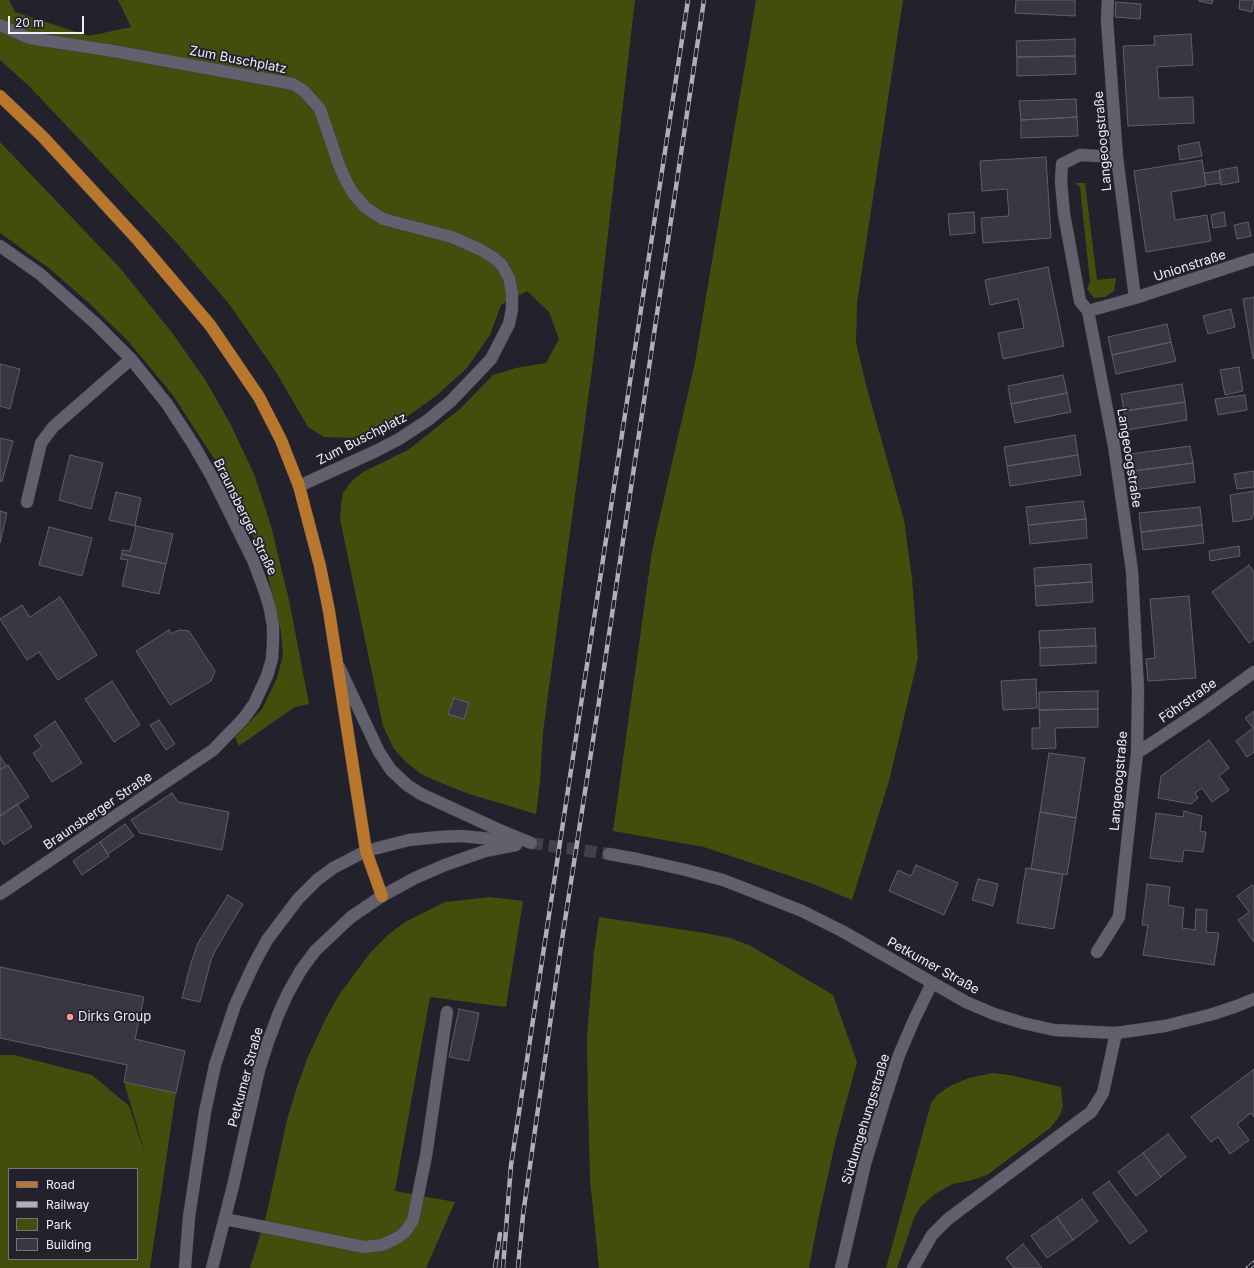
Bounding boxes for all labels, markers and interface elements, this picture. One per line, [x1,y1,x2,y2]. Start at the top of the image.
scale bar [10,8,86,34]
text: 20 m [15,15,44,30]
street label: Zum Buschplatz [188,43,288,77]
street label: Langeoogstraße [1091,90,1115,192]
street label: Unionstraße [1152,247,1228,285]
street label: Langeoogstraße [1113,407,1145,509]
street label: Zum Buschplatz [314,410,410,468]
street label: Braunsberger Straße [210,456,280,578]
street label: Föhrstraße [1156,676,1220,726]
street label: Langeoogstraße [1107,730,1131,832]
street label: Braunsberger Straße [41,769,155,853]
street label: Petkumer Straße [884,934,982,998]
place label: Dirks Group [78,1009,151,1025]
marker: Dirks Group [65,1012,75,1022]
street label: Petkumer Straße [225,1025,267,1129]
street label: Südumgehungsstraße [839,1052,893,1186]
legend [8,1168,138,1260]
text: Road [46,1177,75,1192]
text: Railway [46,1197,89,1212]
text: Park [46,1217,72,1232]
text: Building [46,1237,91,1252]

